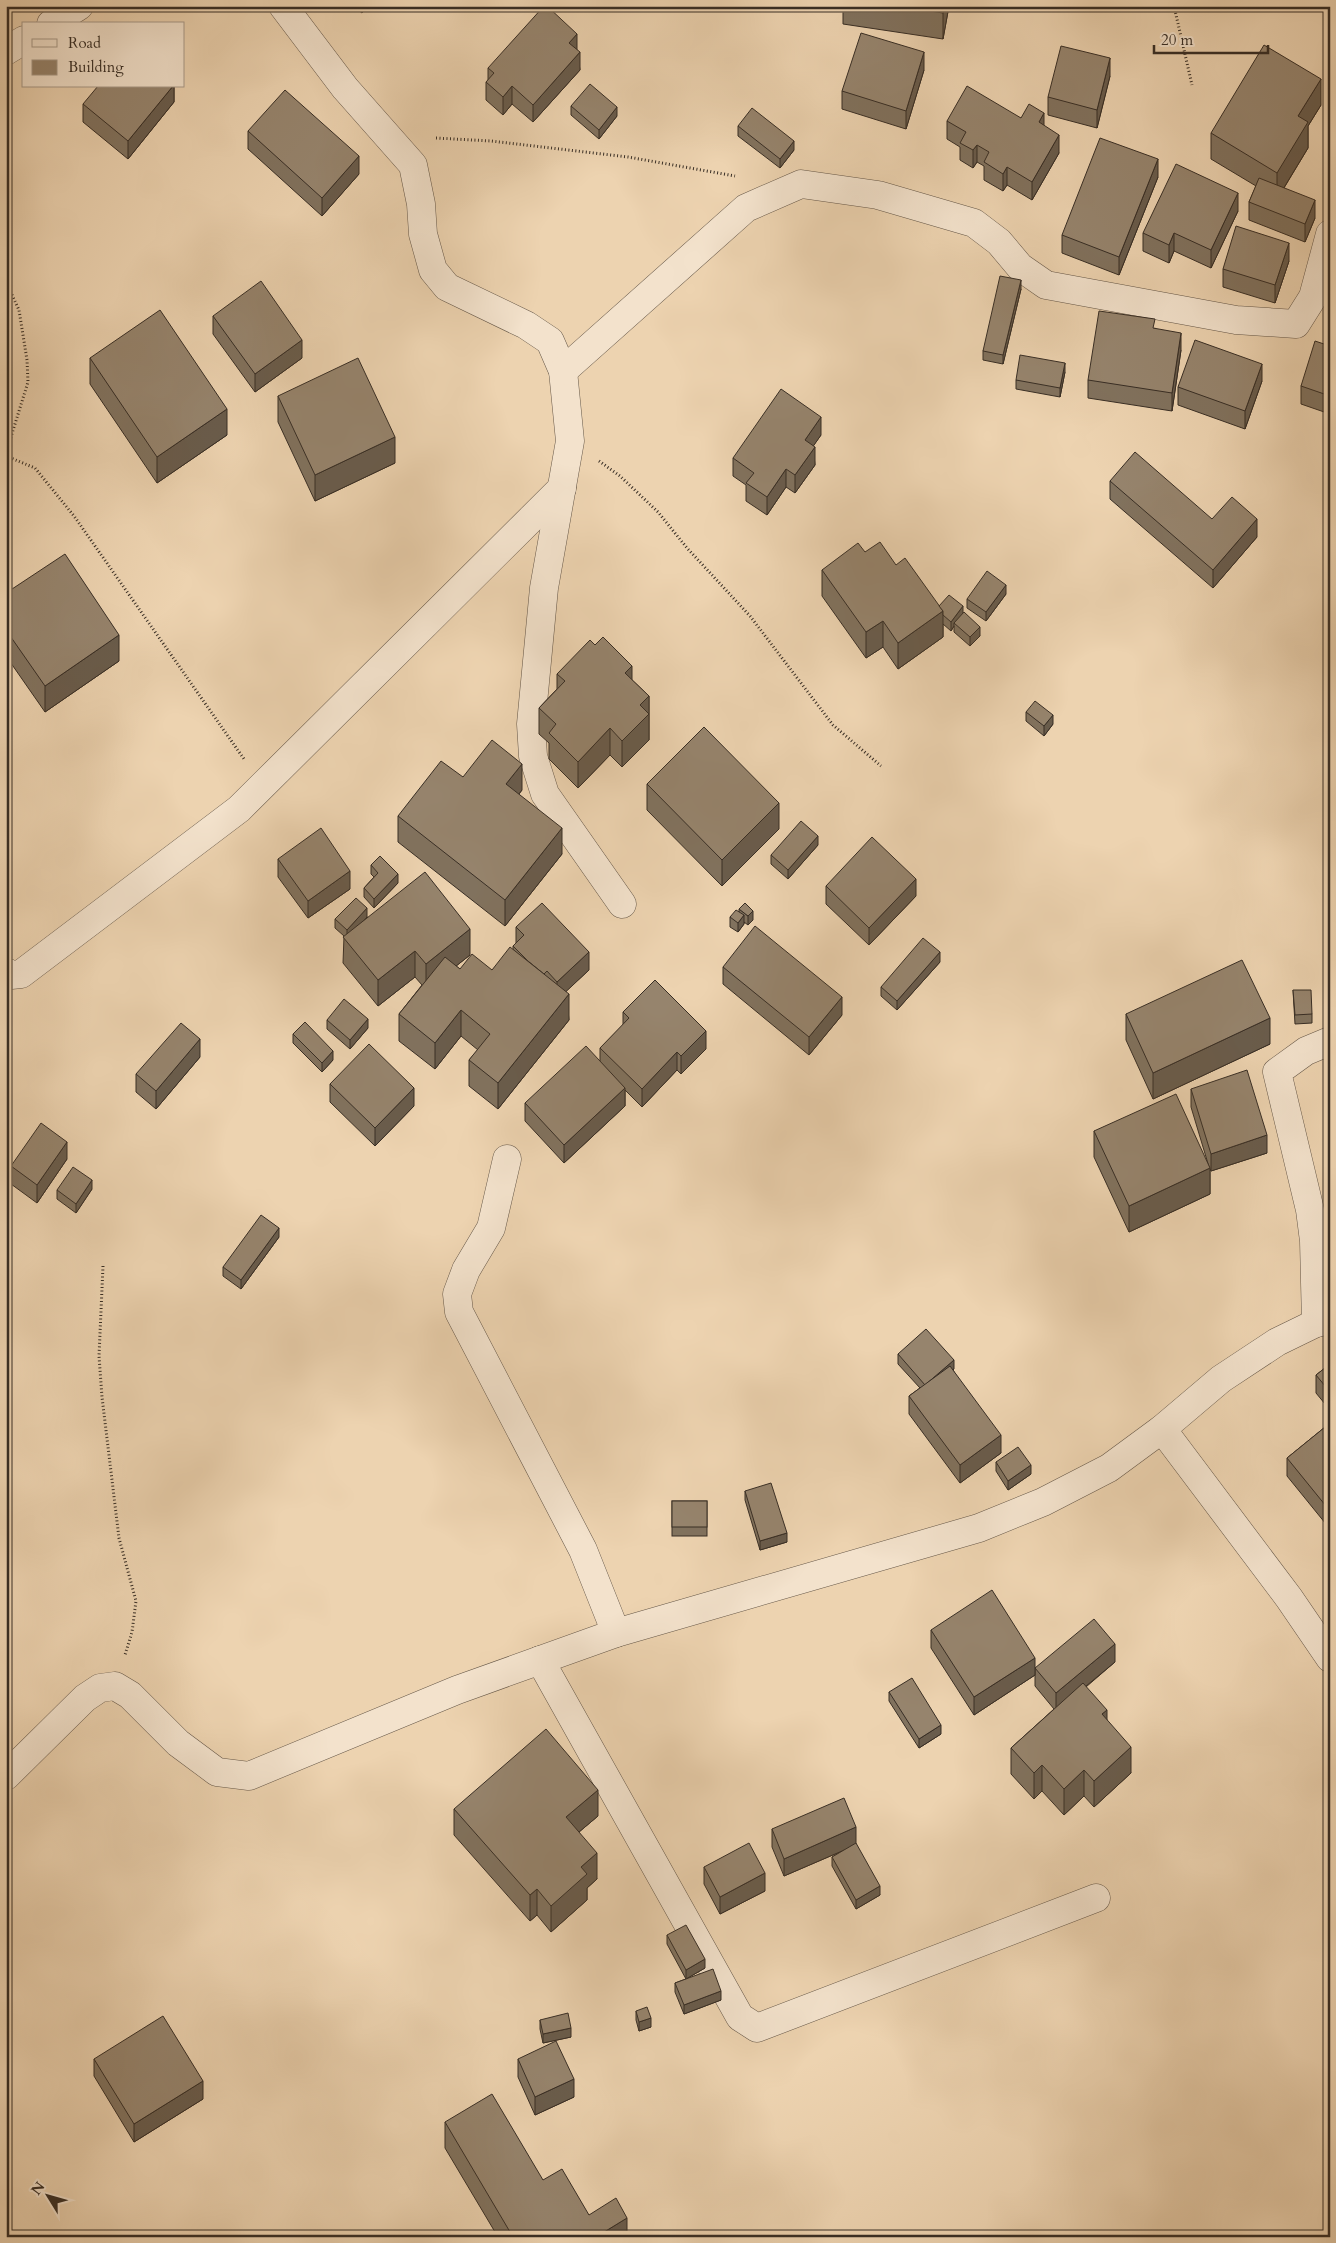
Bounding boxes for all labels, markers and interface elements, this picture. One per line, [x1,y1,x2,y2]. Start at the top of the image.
legend [22,22,185,88]
scale bar [1154,22,1267,54]
text: 20 m [1161,30,1193,50]
text: Road [68,33,101,53]
text: Building [68,57,124,77]
north arrow [22,2170,72,2220]
text: N [27,2178,49,2199]

